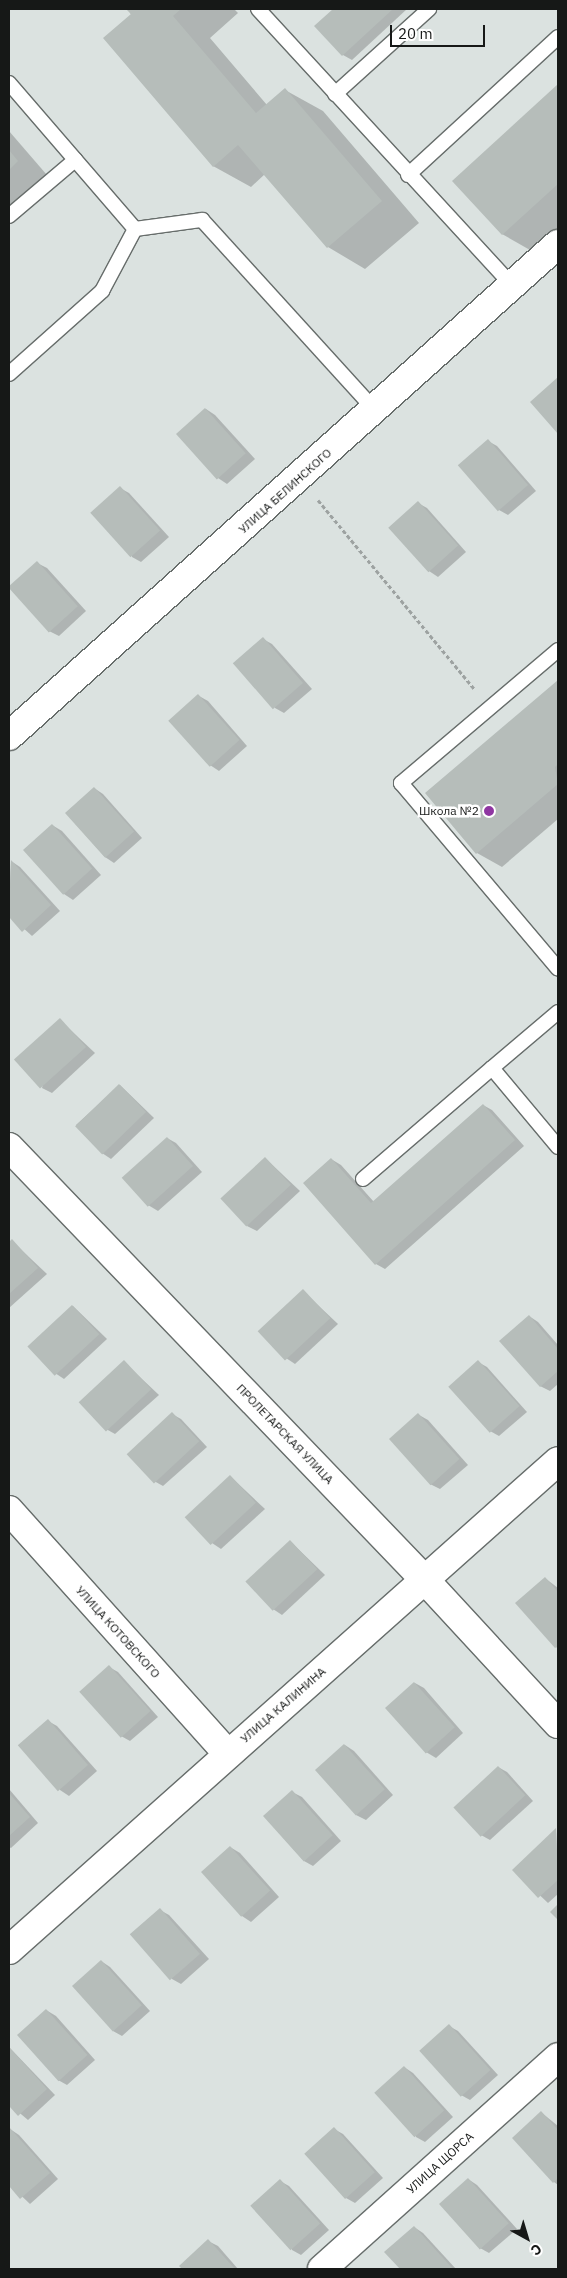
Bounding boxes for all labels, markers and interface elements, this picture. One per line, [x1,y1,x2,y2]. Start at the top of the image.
scale bar [392,15,487,47]
text: 20 m [398,24,433,43]
street label: УЛИЦА БЕЛИНСКОГО [236,446,334,536]
place label: Школа №2 [419,804,479,818]
marker: Школа №2 [483,805,495,817]
street label: ПРОЛЕТАРСКАЯ УЛИЦА [234,1381,336,1487]
street label: УЛИЦА КОТОВСКОГО [73,1583,163,1681]
street label: УЛИЦА КАЛИНИНА [237,1664,329,1746]
street label: УЛИЦА ЩОРСА [404,2129,476,2197]
north arrow [502,2213,552,2263]
text: С [527,2240,546,2260]

